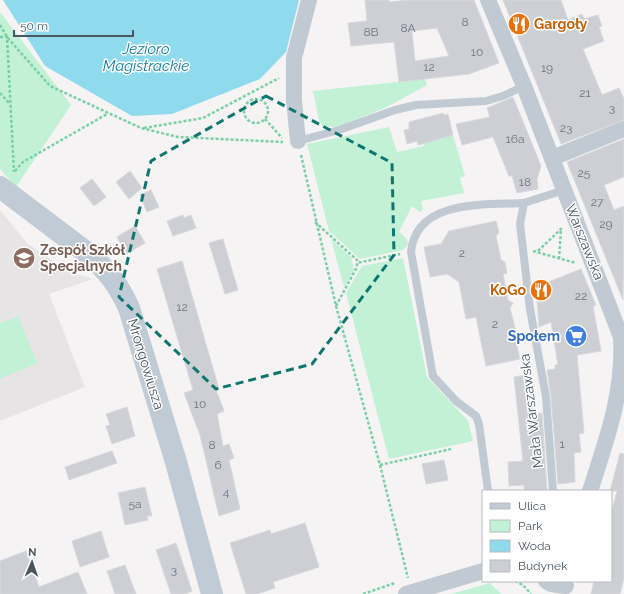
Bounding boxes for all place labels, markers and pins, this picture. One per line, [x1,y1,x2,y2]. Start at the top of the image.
restaurant icon: Gargoły [506,11,532,37]
place label: Gargoły [534,16,588,32]
place label: Zespół Szkół Specjalnych [40,242,125,274]
school or university icon: Zespół Szkół Specjalnych [11,245,37,271]
restaurant icon: KoGo [528,277,554,303]
place label: KoGo [490,282,527,298]
supermarket icon: Społem [563,323,589,349]
place label: Społem [508,328,560,344]

